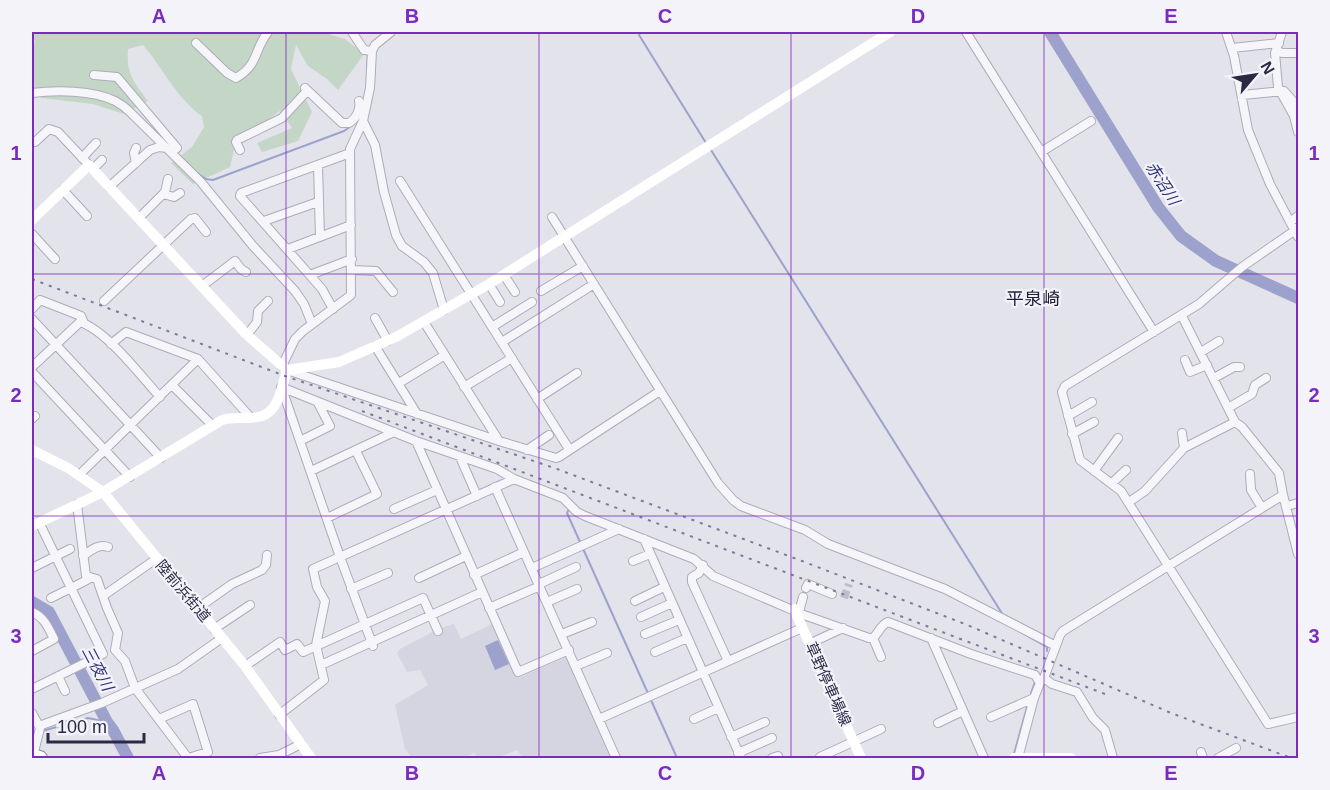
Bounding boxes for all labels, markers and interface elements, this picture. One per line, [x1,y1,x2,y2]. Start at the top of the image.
text: A [152,5,166,27]
text: B [405,5,419,27]
text: C [658,5,672,27]
text: D [911,5,925,27]
text: E [1164,5,1178,27]
north arrow [1225,45,1285,105]
text: N [1257,59,1278,77]
text: 1 [10,142,22,164]
text: 1 [1308,142,1320,164]
water label: 赤沼川 [1142,159,1184,210]
district label: 平泉崎 [1006,289,1060,309]
text: 2 [10,384,22,406]
text: 2 [1308,384,1320,406]
street label: 陸前浜街道 [153,556,214,625]
text: 3 [10,625,22,647]
text: 3 [1308,625,1320,647]
street label: 草野停車場線 [802,639,855,728]
water label: 三夜川 [79,643,117,695]
scale bar [48,706,144,744]
text: 100 m [57,717,107,737]
text: A [152,762,166,784]
text: B [405,762,419,784]
text: C [658,762,672,784]
text: D [911,762,925,784]
text: E [1164,762,1178,784]

